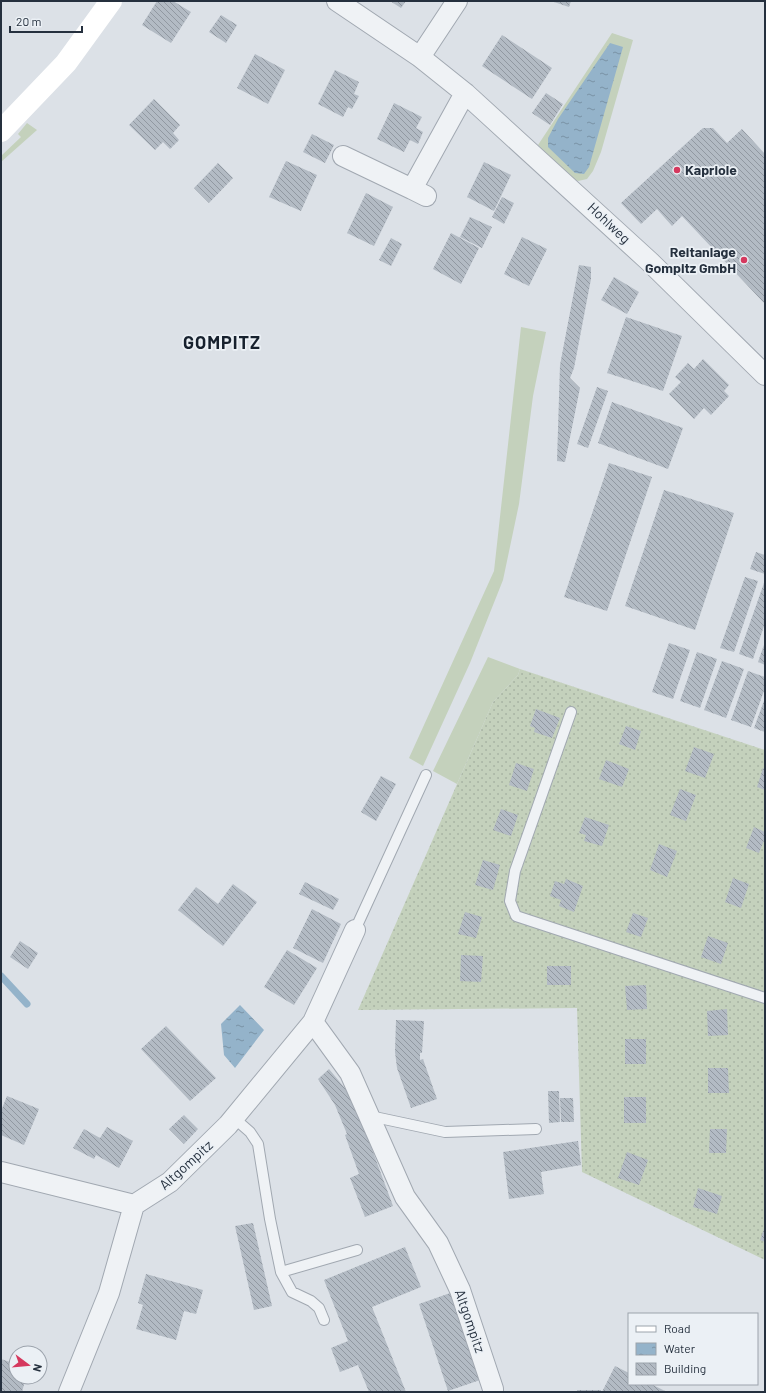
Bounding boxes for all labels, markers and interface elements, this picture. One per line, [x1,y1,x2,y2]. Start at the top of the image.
scale bar [10,8,82,34]
text: 20 m [16,14,42,28]
place label: Kapriole [685,161,737,178]
marker: Kapriole [672,165,682,175]
street label: Hohlweg [584,199,634,247]
place label: Reitanlage Gompitz GmbH [645,243,736,276]
marker: Reitanlage Gompitz GmbH [739,255,749,265]
district label: GOMPITZ [183,331,261,353]
street label: Altgompitz [155,1136,216,1193]
street label: Altgompitz [452,1287,489,1355]
legend [628,1313,758,1385]
text: Road [664,1321,691,1335]
text: Water [664,1341,696,1355]
north arrow [8,1345,48,1385]
text: Building [664,1361,706,1375]
text: N [31,1363,45,1373]

